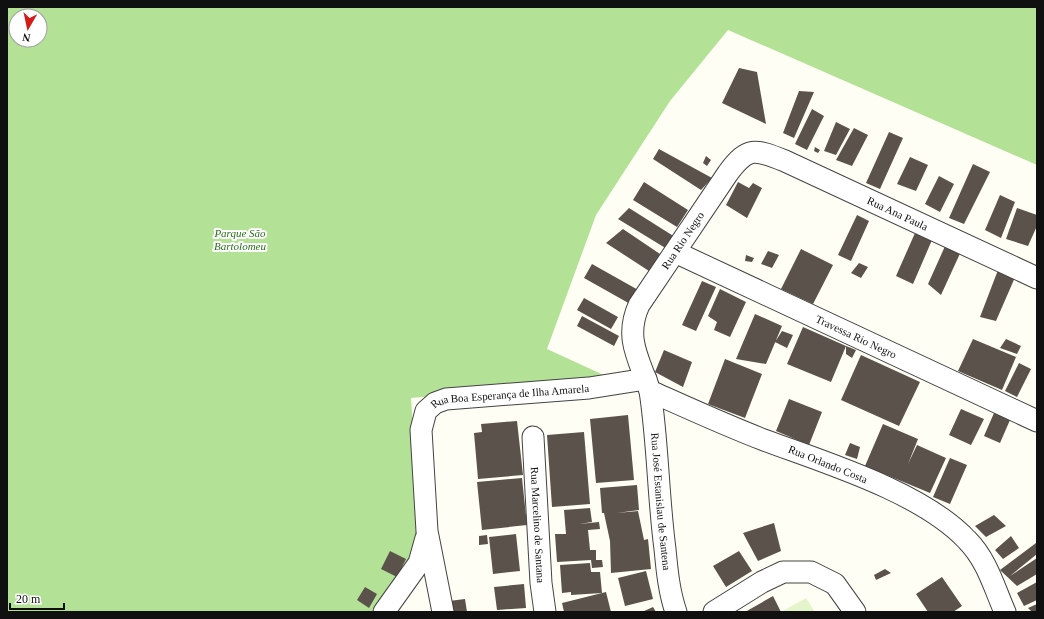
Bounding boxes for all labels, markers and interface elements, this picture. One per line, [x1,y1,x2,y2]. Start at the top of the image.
north arrow [8,8,48,48]
text: N [22,31,31,44]
street label: Rua Ana Paula [865,194,930,233]
street label: Rua Rio Negro [659,209,707,271]
park label: Parque São Bartolomeu [213,227,266,252]
street label: Travessa Rio Negro [814,313,899,361]
street label: Rua Boa Esperança de Ilha Amarela [428,382,590,410]
street label: Rua José Estanislau de Santena [649,432,673,571]
street label: Rua Orlando Costa [787,443,869,485]
street label: Rua Marcelino de Santana [529,466,547,583]
scale bar [10,585,64,611]
text: 20 m [16,592,41,606]

